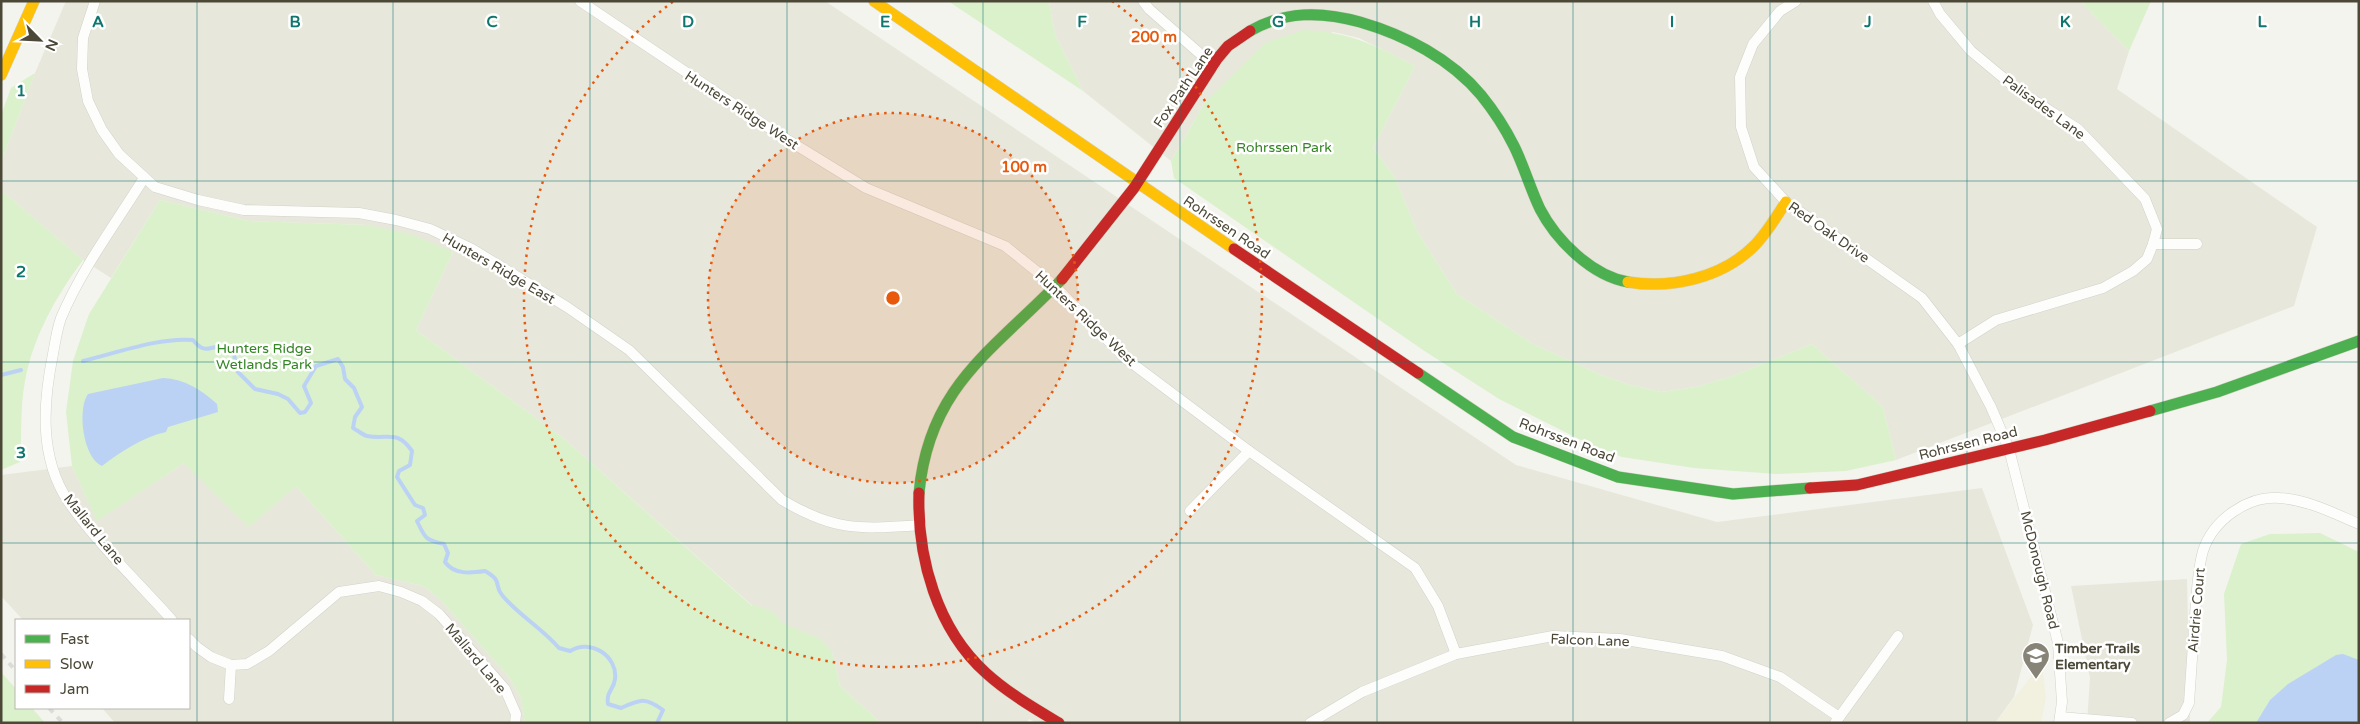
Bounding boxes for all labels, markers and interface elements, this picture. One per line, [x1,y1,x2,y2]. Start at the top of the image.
text: A [92,12,104,32]
text: B [289,12,301,32]
text: C [486,12,498,32]
text: D [682,12,694,32]
text: E [880,12,890,32]
text: F [1077,12,1087,32]
text: G [1272,12,1284,32]
text: H [1469,12,1481,32]
text: I [1670,12,1674,32]
text: J [1863,12,1872,32]
text: K [2060,12,2071,32]
text: L [2257,12,2267,32]
north arrow [15,15,65,65]
text: 200 m [1131,28,1177,46]
text: N [41,36,61,54]
street label: Fox Path Lane [1150,43,1217,131]
street label: Hunters Ridge West [682,67,802,154]
street label: Palisades Lane [1999,72,2088,143]
text: 1 [16,81,26,101]
park label: Rohrssen Park [1236,139,1332,156]
text: 100 m [1001,158,1047,176]
street label: Rohrssen Road [1180,192,1273,263]
street label: Red Oak Drive [1785,198,1873,267]
street label: Hunters Ridge East [439,229,559,308]
text: 2 [16,262,26,282]
street label: Hunters Ridge West [1031,267,1140,370]
centre of rings [884,289,902,307]
park label: Hunters Ridge Wetlands Park [216,340,312,373]
street label: Rohrssen Road [1517,414,1617,467]
street label: Rohrssen Road [1917,423,2019,464]
text: 3 [16,443,26,463]
street label: Mallard Lane [60,490,127,568]
street label: McDonough Road [2017,509,2062,631]
street label: Airdrie Court [2184,566,2209,653]
legend [15,619,190,709]
street label: Mallard Lane [441,620,510,697]
text: Fast [60,630,90,648]
street label: Falcon Lane [1550,631,1630,650]
place label: Timber Trails Elementary [2054,640,2140,673]
school or university icon: Timber Trails Elementary [2021,641,2051,680]
text: Slow [60,655,94,673]
text: Jam [60,680,89,698]

